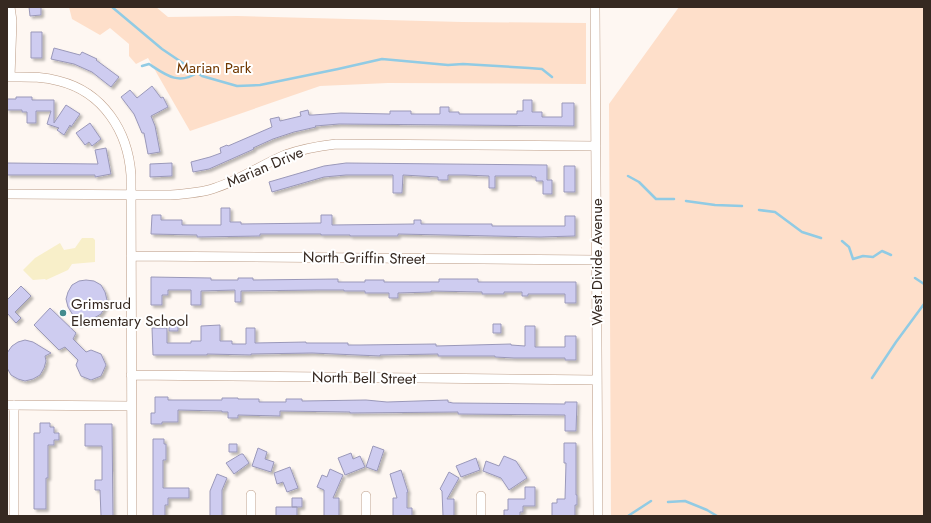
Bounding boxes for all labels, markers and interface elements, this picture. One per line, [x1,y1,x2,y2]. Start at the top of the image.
park label: Marian Park [177,57,252,79]
street label: Marian Drive [223,141,307,193]
street label: West Divide Avenue [586,198,608,326]
street label: North Griffin Street [303,246,426,270]
place label: Grimsrud Elementary School [71,293,188,332]
marker: Grimsrud Elementary School [58,308,68,318]
street label: North Bell Street [312,366,417,390]

